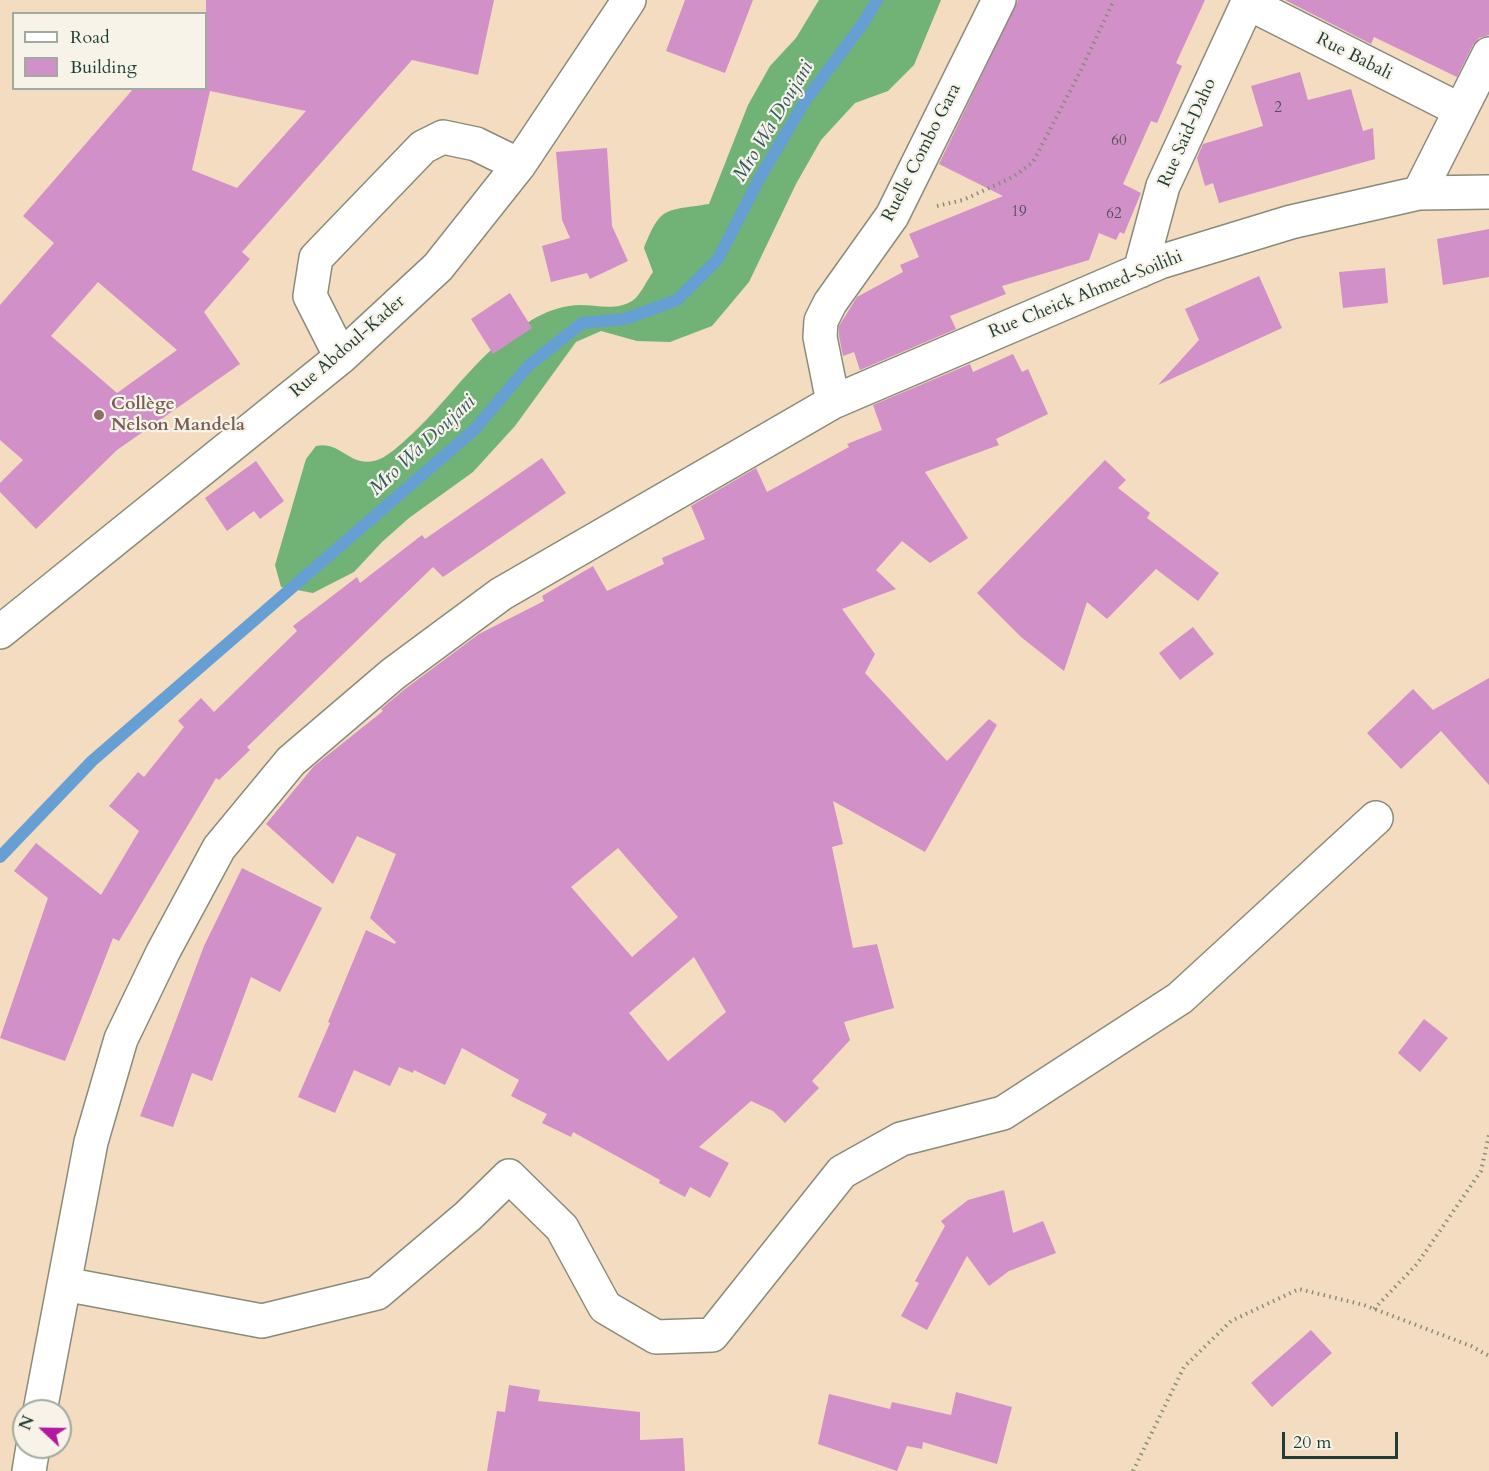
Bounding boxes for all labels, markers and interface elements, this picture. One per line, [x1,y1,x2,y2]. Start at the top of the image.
legend [12,12,207,90]
text: Road [70,25,110,50]
street label: Rue Babali [1312,29,1396,85]
text: Building [70,55,137,80]
water label: Mro Wa Doujani [729,57,819,187]
street label: Rue Said-Daho [1154,75,1222,191]
street label: Ruelle Combo Gara [878,80,966,226]
house number: 2 [1274,100,1282,118]
house number: 60 [1111,133,1127,151]
house number: 19 [1011,204,1027,222]
house number: 62 [1106,206,1122,224]
street label: Rue Cheick Ahmed-Soilihi [986,246,1186,344]
street label: Rue Abdoul-Kader [286,291,410,403]
water label: Mro Wa Doujani [365,391,481,501]
place label: Collège Nelson Mandela [111,394,245,436]
marker: Collège Nelson Mandela [92,408,106,422]
north arrow [12,1399,72,1459]
text: N [14,1412,40,1434]
scale bar [1285,1420,1400,1458]
text: 20 m [1293,1430,1332,1455]

